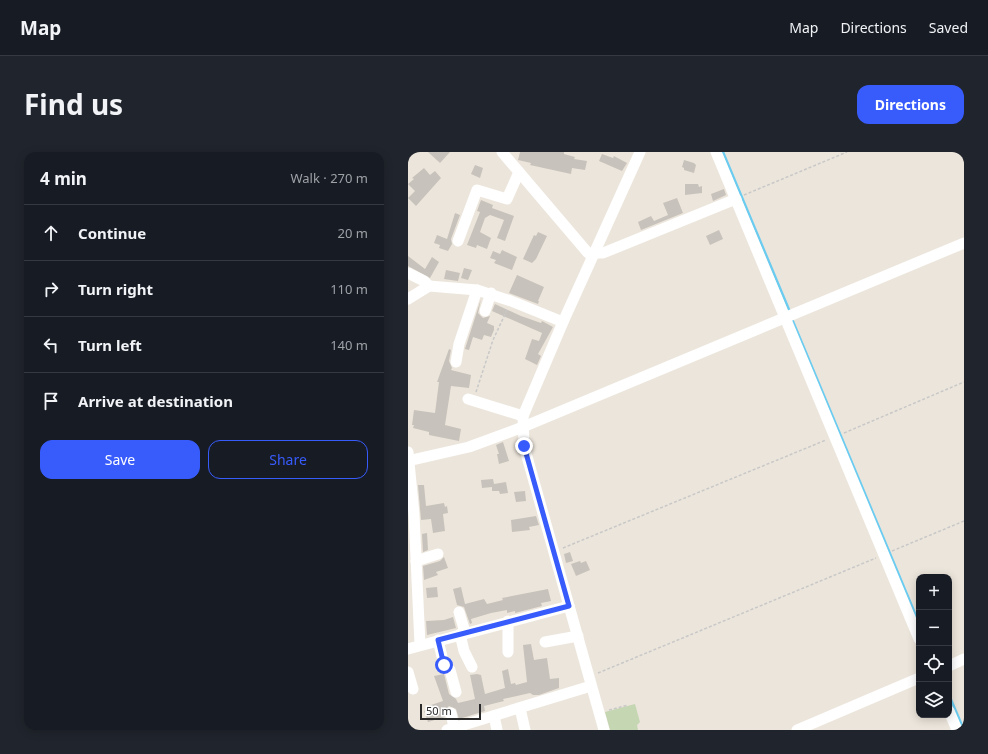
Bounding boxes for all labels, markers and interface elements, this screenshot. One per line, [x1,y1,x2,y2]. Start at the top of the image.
text: Map [20,15,61,41]
text: Map [789,18,818,37]
text: Directions [840,18,907,37]
text: Saved [929,18,968,37]
text: Find us [24,85,123,123]
button: Directions [857,85,964,124]
text: 4 min [40,167,87,190]
text: Walk · 270 m [290,169,368,187]
icon: ahead [40,222,62,244]
text: Continue [78,223,146,243]
text: 20 m [338,224,368,242]
icon: right [40,278,62,300]
text: Turn right [78,279,153,299]
text: 110 m [330,280,368,298]
icon: left [40,334,62,356]
text: Turn left [78,335,142,355]
text: 140 m [330,336,368,354]
icon: arrive [40,390,62,412]
text: Arrive at destination [78,391,233,411]
route end [515,437,533,455]
button: Save [40,440,200,479]
button: Share [208,440,368,479]
map controls [916,574,952,718]
button: + [916,574,952,610]
button: − [916,610,952,646]
button: locate [916,646,952,682]
route start [435,656,453,674]
button: layers [916,682,952,718]
scale bar [420,702,481,721]
text: 50 m [426,703,452,718]

